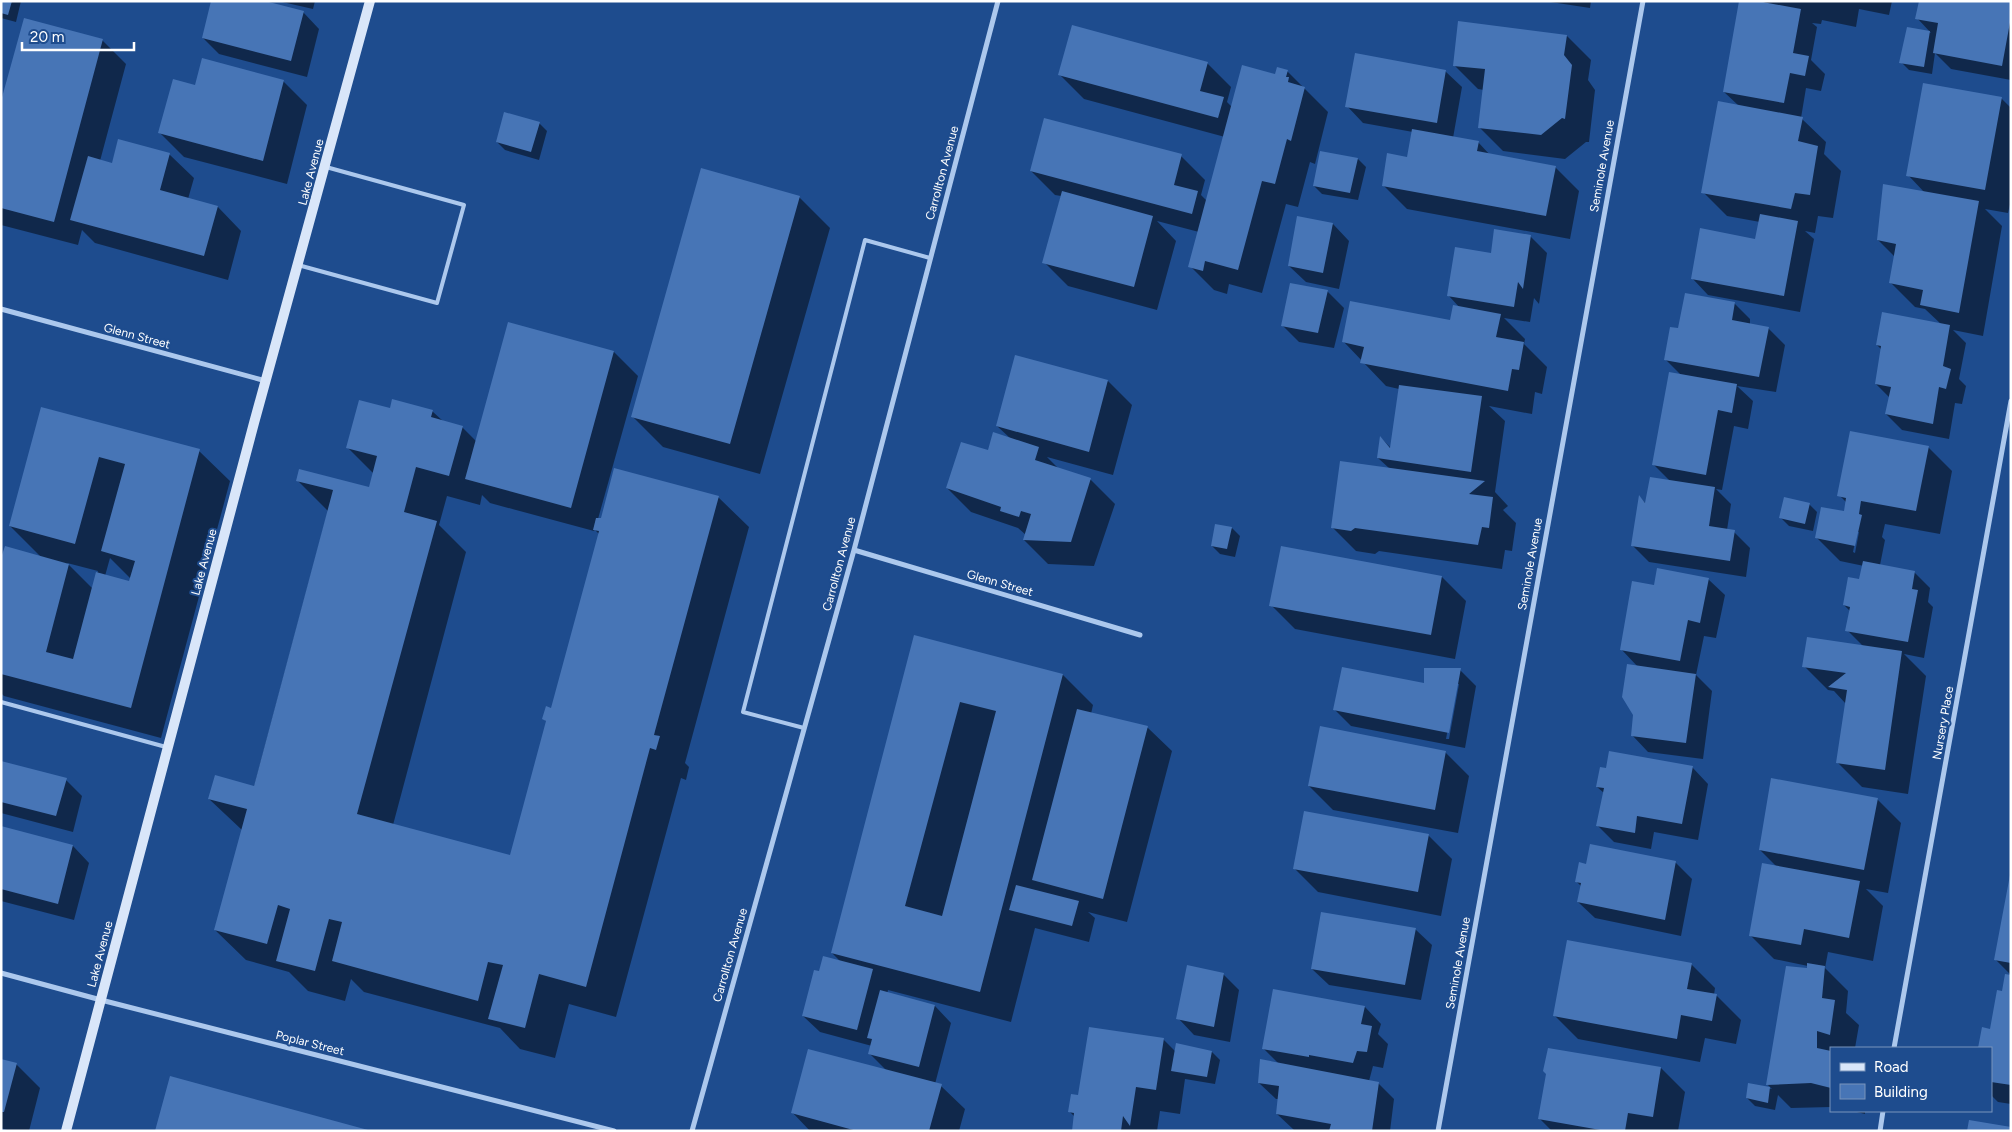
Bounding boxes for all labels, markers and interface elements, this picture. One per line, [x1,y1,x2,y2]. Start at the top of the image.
scale bar [22,20,135,52]
text: 20 m [30,28,64,46]
street label: Seminole Avenue [1587,118,1617,213]
street label: Carrollton Avenue [923,124,961,222]
street label: Lake Avenue [295,137,327,207]
street label: Glenn Street [102,320,172,352]
street label: Carrollton Avenue [820,515,858,613]
street label: Seminole Avenue [1515,516,1545,611]
street label: Lake Avenue [188,527,220,597]
street label: Glenn Street [965,567,1035,599]
street label: Nursery Place [1930,685,1956,761]
street label: Carrollton Avenue [710,906,750,1003]
street label: Seminole Avenue [1443,915,1473,1010]
street label: Lake Avenue [84,919,116,989]
street label: Poplar Street [274,1028,346,1058]
legend [1830,1047,1992,1112]
text: Road [1874,1058,1909,1076]
text: Building [1874,1083,1928,1101]

